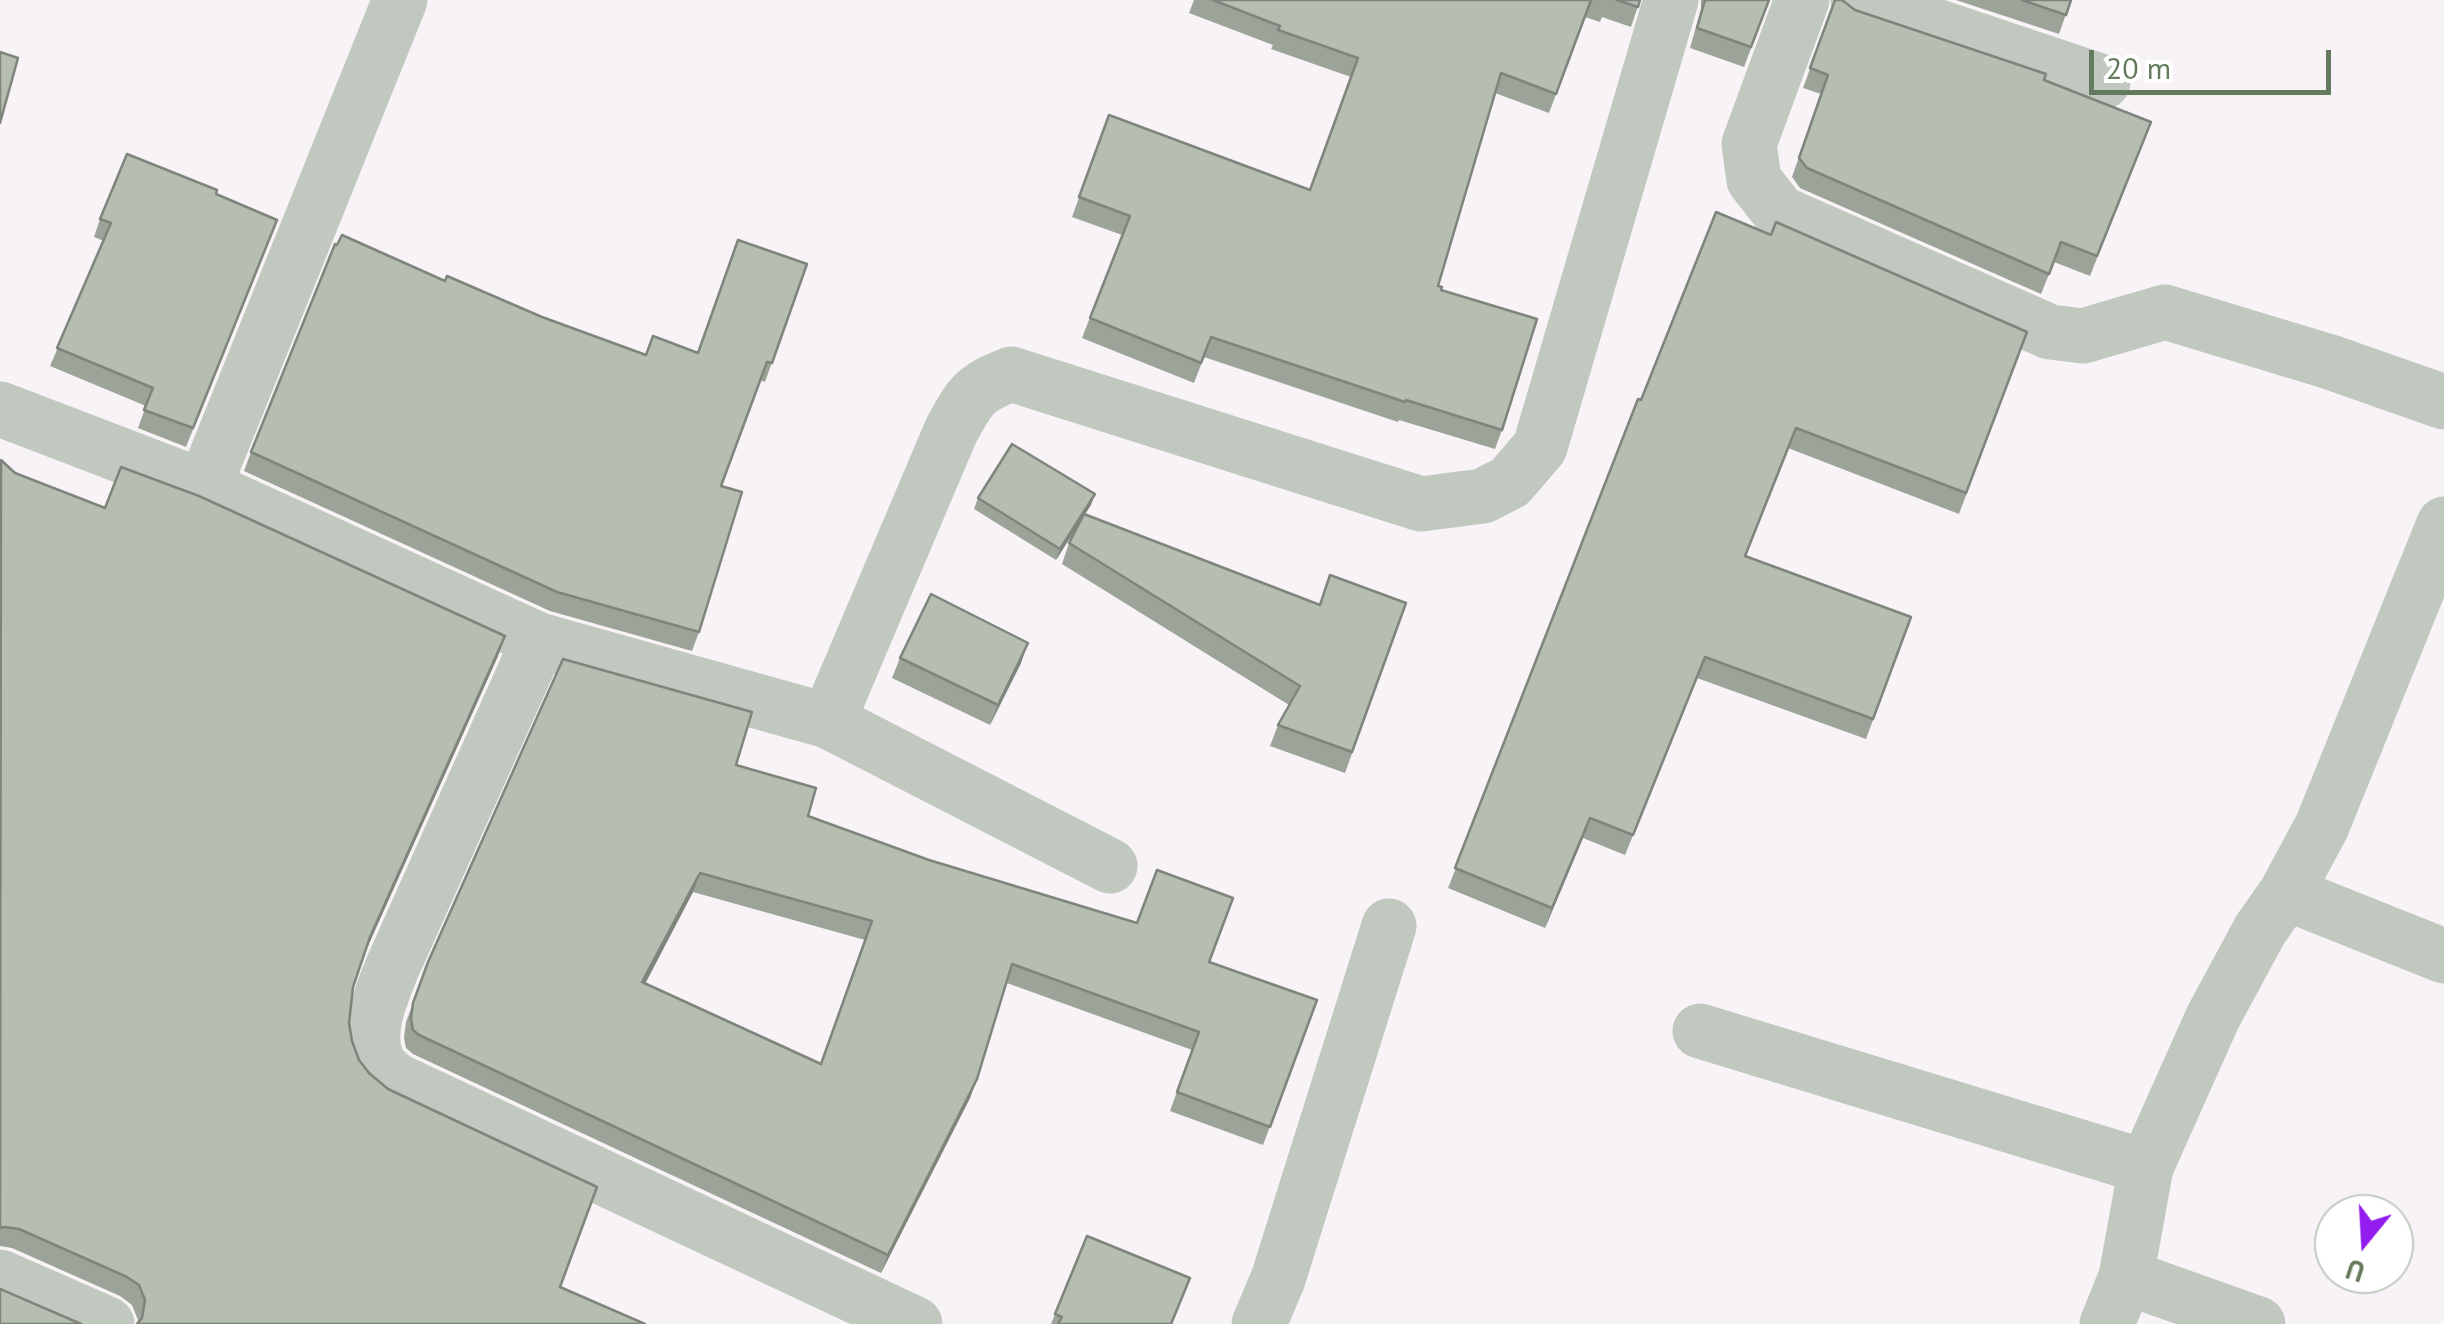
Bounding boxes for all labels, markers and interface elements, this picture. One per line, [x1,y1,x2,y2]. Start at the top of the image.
scale bar [2094,30,2336,92]
text: 20 m [2106,48,2171,87]
north arrow [2314,1194,2414,1294]
text: U [2341,1251,2369,1291]

